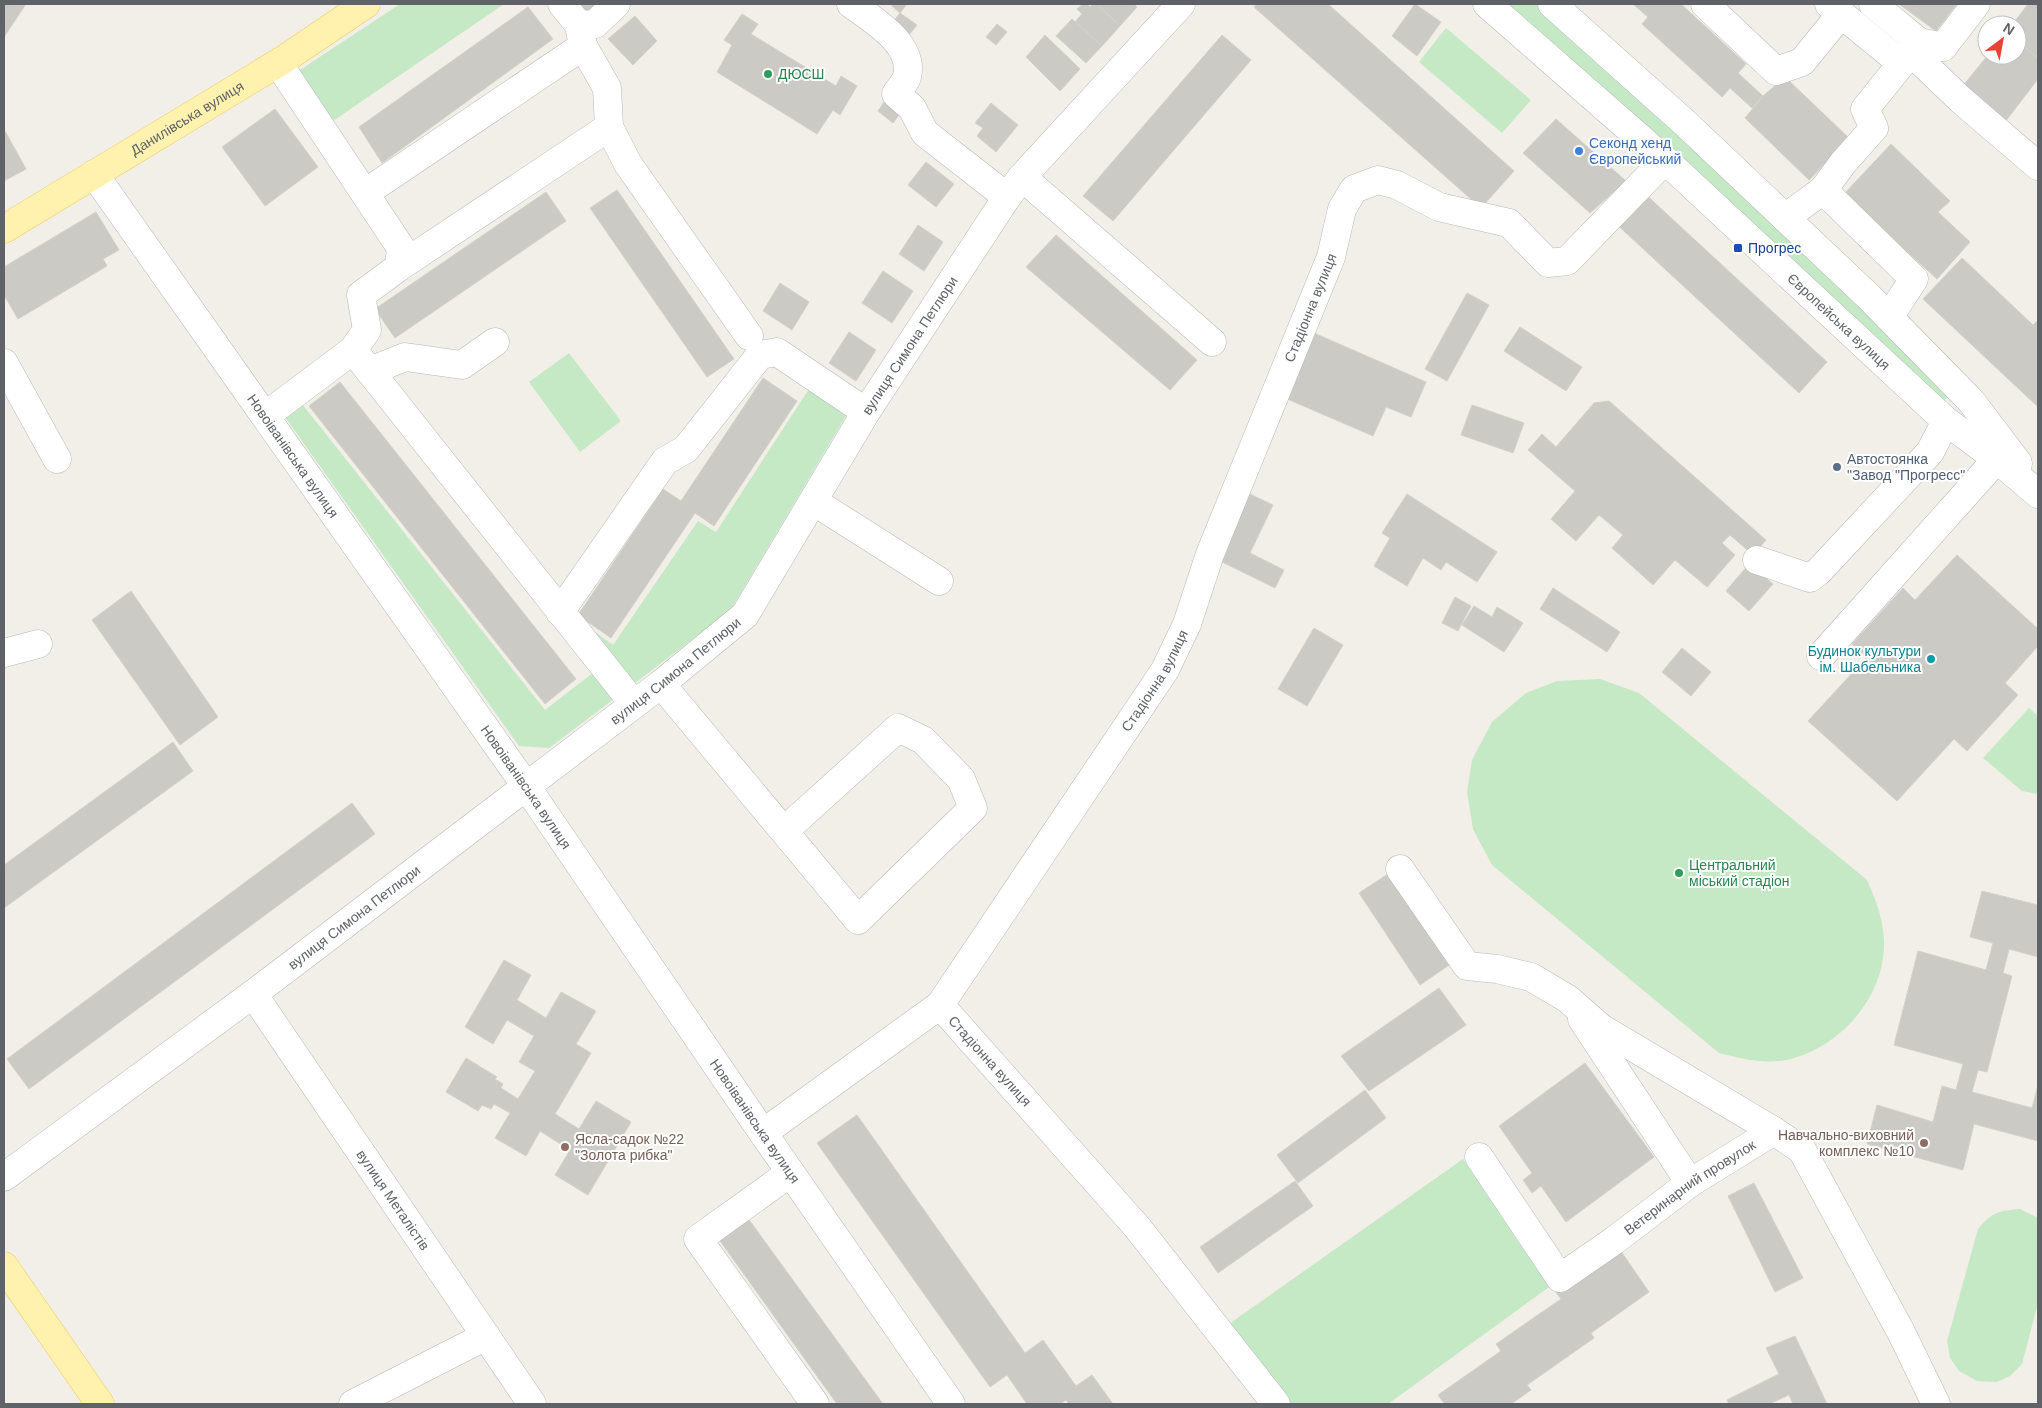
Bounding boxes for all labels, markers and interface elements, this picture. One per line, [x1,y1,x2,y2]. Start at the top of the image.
north arrow [1977,15,2027,65]
text: N [2000,20,2017,38]
place label: ДЮСШ [778,66,824,82]
marker: ДЮСШ [762,68,774,80]
street label: Данилівська вулиця [128,78,246,158]
place label: Секонд хенд Європейський [1589,135,1681,167]
marker: Секонд хенд Європейський [1573,145,1585,157]
place label: Прогрес [1748,240,1801,256]
marker: Прогрес [1732,242,1744,254]
street label: Стадіонна вулиця [1281,251,1340,364]
street label: Європейська вулиця [1784,270,1893,373]
street label: вулиця Симона Петлюри [859,273,961,418]
street label: Новоіванівська вулиця [244,391,342,521]
place label: Автостоянка "Завод "Прогресс" [1847,451,1965,483]
marker: Автостоянка "Завод "Прогресс" [1831,461,1843,473]
street label: вулиця Симона Петлюри [607,614,744,728]
street label: Стадіонна вулиця [1118,627,1191,735]
place label: Будинок культури ім. Шабельника [1808,643,1921,675]
marker: Будинок культури ім. Шабельника [1925,653,1937,665]
street label: Новоіванівська вулиця [478,722,575,852]
place label: Центральний міський стадіон [1689,857,1790,889]
street label: вулиця Симона Петлюри [285,862,423,973]
marker: Центральний міський стадіон [1673,867,1685,879]
street label: Стадіонна вулиця [945,1013,1035,1109]
street label: Новоіванівська вулиця [707,1056,803,1186]
place label: Навчально-виховний комплекс №10 [1778,1127,1914,1159]
place label: Ясла-садок №22 "Золота рибка" [575,1131,684,1163]
street label: Ветеринарний провулок [1621,1136,1759,1238]
marker: Навчально-виховний комплекс №10 [1918,1137,1930,1149]
marker: Ясла-садок №22 "Золота рибка" [559,1141,571,1153]
street label: вулиця Металістів [353,1147,433,1253]

